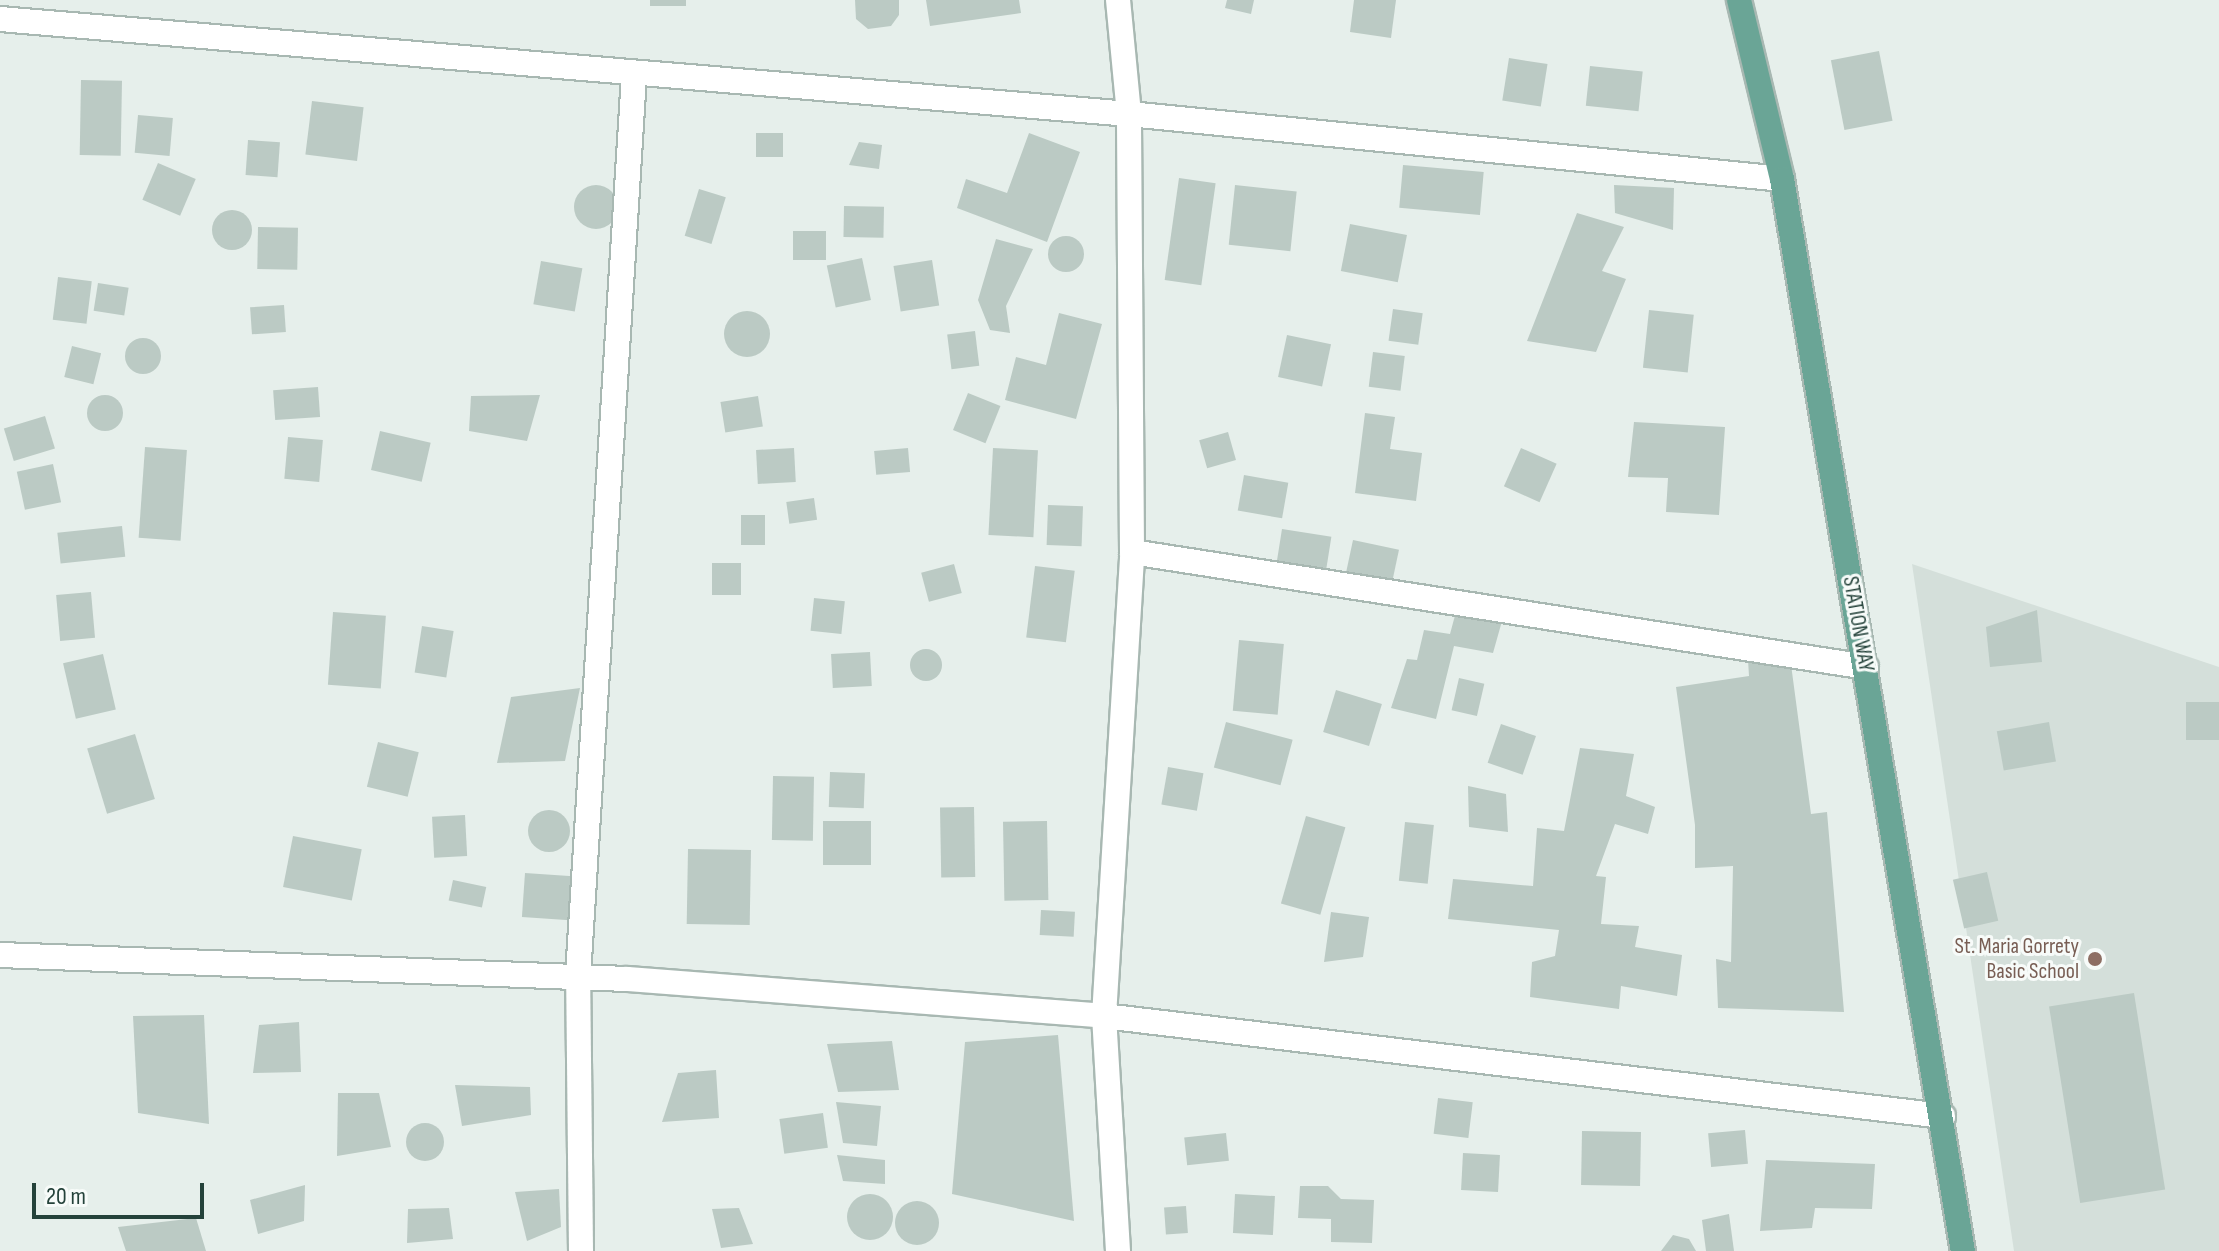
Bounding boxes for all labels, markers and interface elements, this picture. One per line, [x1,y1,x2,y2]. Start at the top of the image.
street label: STATION WAY [1837,574,1879,674]
place label: St. Maria Gorrety Basic School [1955,933,2079,984]
marker: St. Maria Gorrety Basic School [2086,950,2104,968]
scale bar [36,1167,208,1217]
text: 20 m [46,1182,86,1211]

